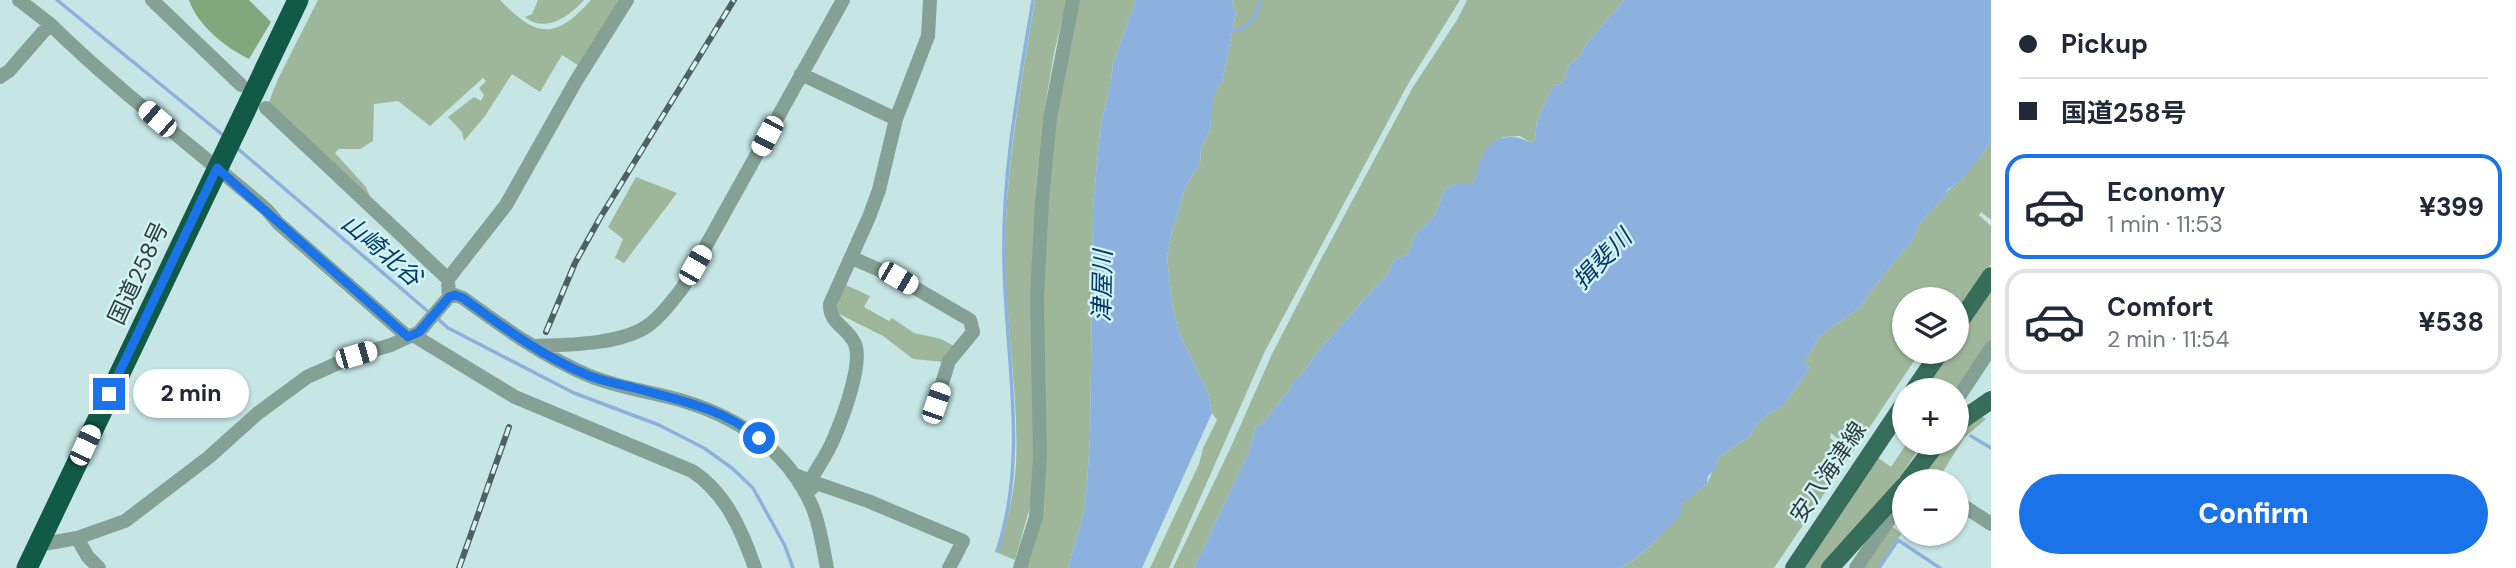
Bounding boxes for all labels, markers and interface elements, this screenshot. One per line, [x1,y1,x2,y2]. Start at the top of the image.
text: Pickup [2061,27,2148,61]
text: 国道258号 [2061,96,2187,130]
car [135,97,180,141]
car [748,113,787,159]
icon: car [2023,175,2086,238]
text: Economy [2107,175,2225,209]
text: ¥399 [2419,190,2484,224]
water label: 山崎北谷 [335,207,430,294]
text: 1 min · 11:53 [2107,209,2223,239]
street label: 国道258号 [101,217,175,329]
water label: 揖斐川 [1566,220,1640,296]
car [676,242,715,288]
water label: 津屋川 [1086,247,1118,322]
car [875,258,922,298]
map controls [1892,287,1969,546]
button: layers [1892,287,1969,364]
icon: car [2023,290,2086,353]
text: Comfort [2107,290,2213,324]
text: ¥538 [2419,305,2484,339]
text: 2 min · 11:54 [2107,324,2229,354]
car [333,339,380,371]
callout: 2 min [134,370,249,418]
route end [93,378,125,410]
text: 2 min [160,378,222,408]
button: + [1892,378,1969,455]
car [920,380,953,426]
street label: 安八海津線 [1783,416,1873,528]
car [67,422,104,468]
route start [743,422,775,454]
button: − [1892,469,1969,546]
button: Confirm [2019,474,2488,554]

